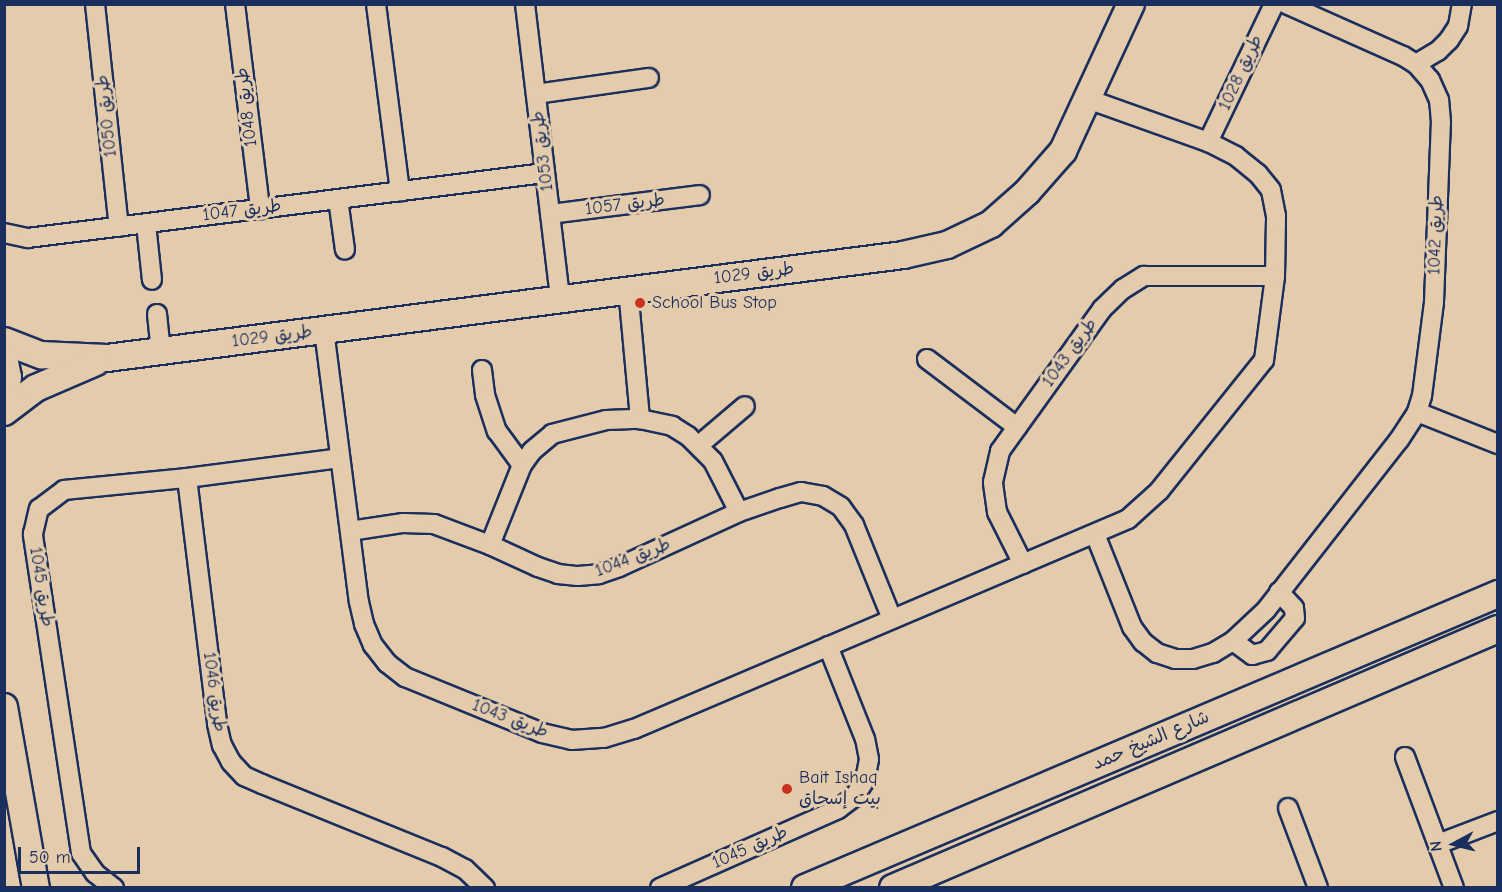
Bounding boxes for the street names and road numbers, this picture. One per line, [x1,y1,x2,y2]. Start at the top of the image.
street label: طريق 1028 [1214,32,1268,114]
street label: طريق 1048 [231,66,263,148]
street label: طريق 1050 [92,74,122,158]
street label: طريق 1053 [527,110,559,192]
street label: طريق 1057 [584,189,666,221]
street label: طريق 1047 [201,195,283,227]
street label: طريق 1042 [1424,195,1448,275]
street label: طريق 1029 [713,258,795,290]
street label: طريق 1043 [1038,314,1102,392]
street label: طريق 1029 [231,321,313,353]
street label: طريق 1044 [592,534,674,582]
street label: طريق 1045 [24,546,58,628]
street label: طريق 1046 [198,651,230,733]
street label: طريق 1043 [469,695,551,743]
street label: شارع الشيخ حمد [1089,707,1213,775]
street label: طريق 1045 [709,822,791,874]

